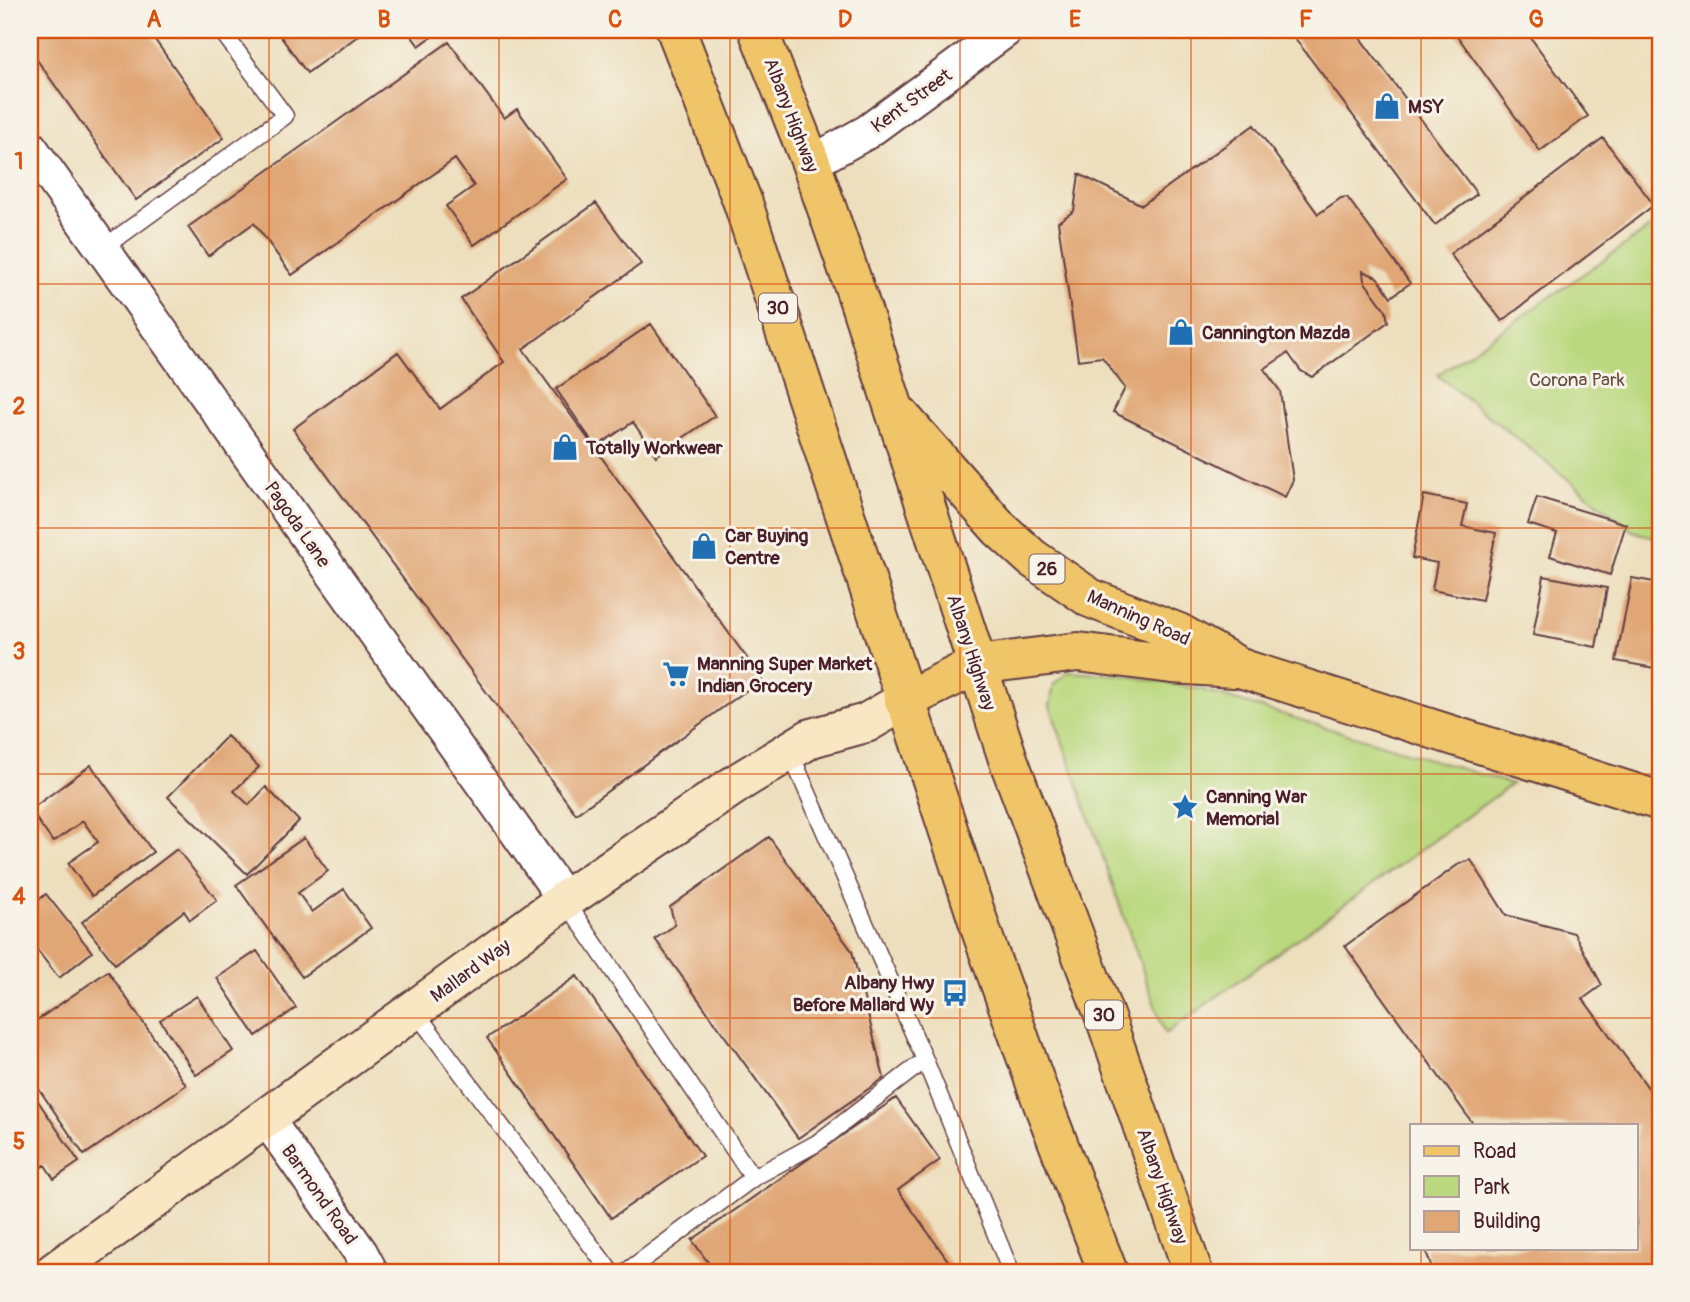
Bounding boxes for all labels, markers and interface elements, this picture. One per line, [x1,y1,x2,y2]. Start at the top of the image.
text: A [147,5,162,34]
text: B [377,5,391,34]
text: C [608,5,622,34]
text: D [838,5,852,34]
text: E [1069,5,1081,34]
text: F [1299,5,1313,34]
text: G [1528,5,1544,34]
street label: Albany Highway [758,55,824,176]
street label: Kent Street [866,63,957,138]
shop icon: MSY [1372,91,1402,121]
place label: MSY [1408,95,1444,119]
text: 1 [15,147,24,176]
road number: 30 [759,294,797,322]
shop icon: Cannington Mazda [1166,317,1196,347]
place label: Cannington Mazda [1202,321,1350,345]
park label: Corona Park [1529,368,1625,392]
text: 2 [13,392,26,421]
shop icon: Totally Workwear [550,432,580,462]
place label: Totally Workwear [585,436,723,460]
street label: Pagoda Lane [259,477,336,573]
place label: Car Buying Centre [725,524,809,570]
shop icon: Car Buying Centre [689,531,719,561]
road number: 26 [1030,554,1064,584]
street label: Manning Road [1083,584,1194,651]
street label: Albany Highway [941,591,1001,714]
text: 3 [13,637,25,666]
place label: Manning Super Market Indian Grocery [697,652,874,698]
supermarket icon: Manning Super Market Indian Grocery [661,659,691,689]
place label: Canning War Memorial [1206,785,1307,831]
place icon: Canning War Memorial [1170,792,1200,822]
text: 4 [12,882,26,911]
street label: Mallard Way [426,934,515,1008]
place label: Albany Hwy Before Mallard Wy [793,971,935,1017]
bus stop icon: Albany Hwy Before Mallard Wy [940,978,970,1008]
road number: 30 [1085,1000,1123,1030]
legend [1410,1124,1638,1250]
street label: Albany Highway [1131,1125,1193,1247]
text: 5 [13,1127,25,1156]
text: Road [1473,1138,1517,1165]
street label: Barmond Road [276,1140,363,1249]
text: Park [1473,1174,1510,1201]
text: Building [1473,1208,1540,1235]

